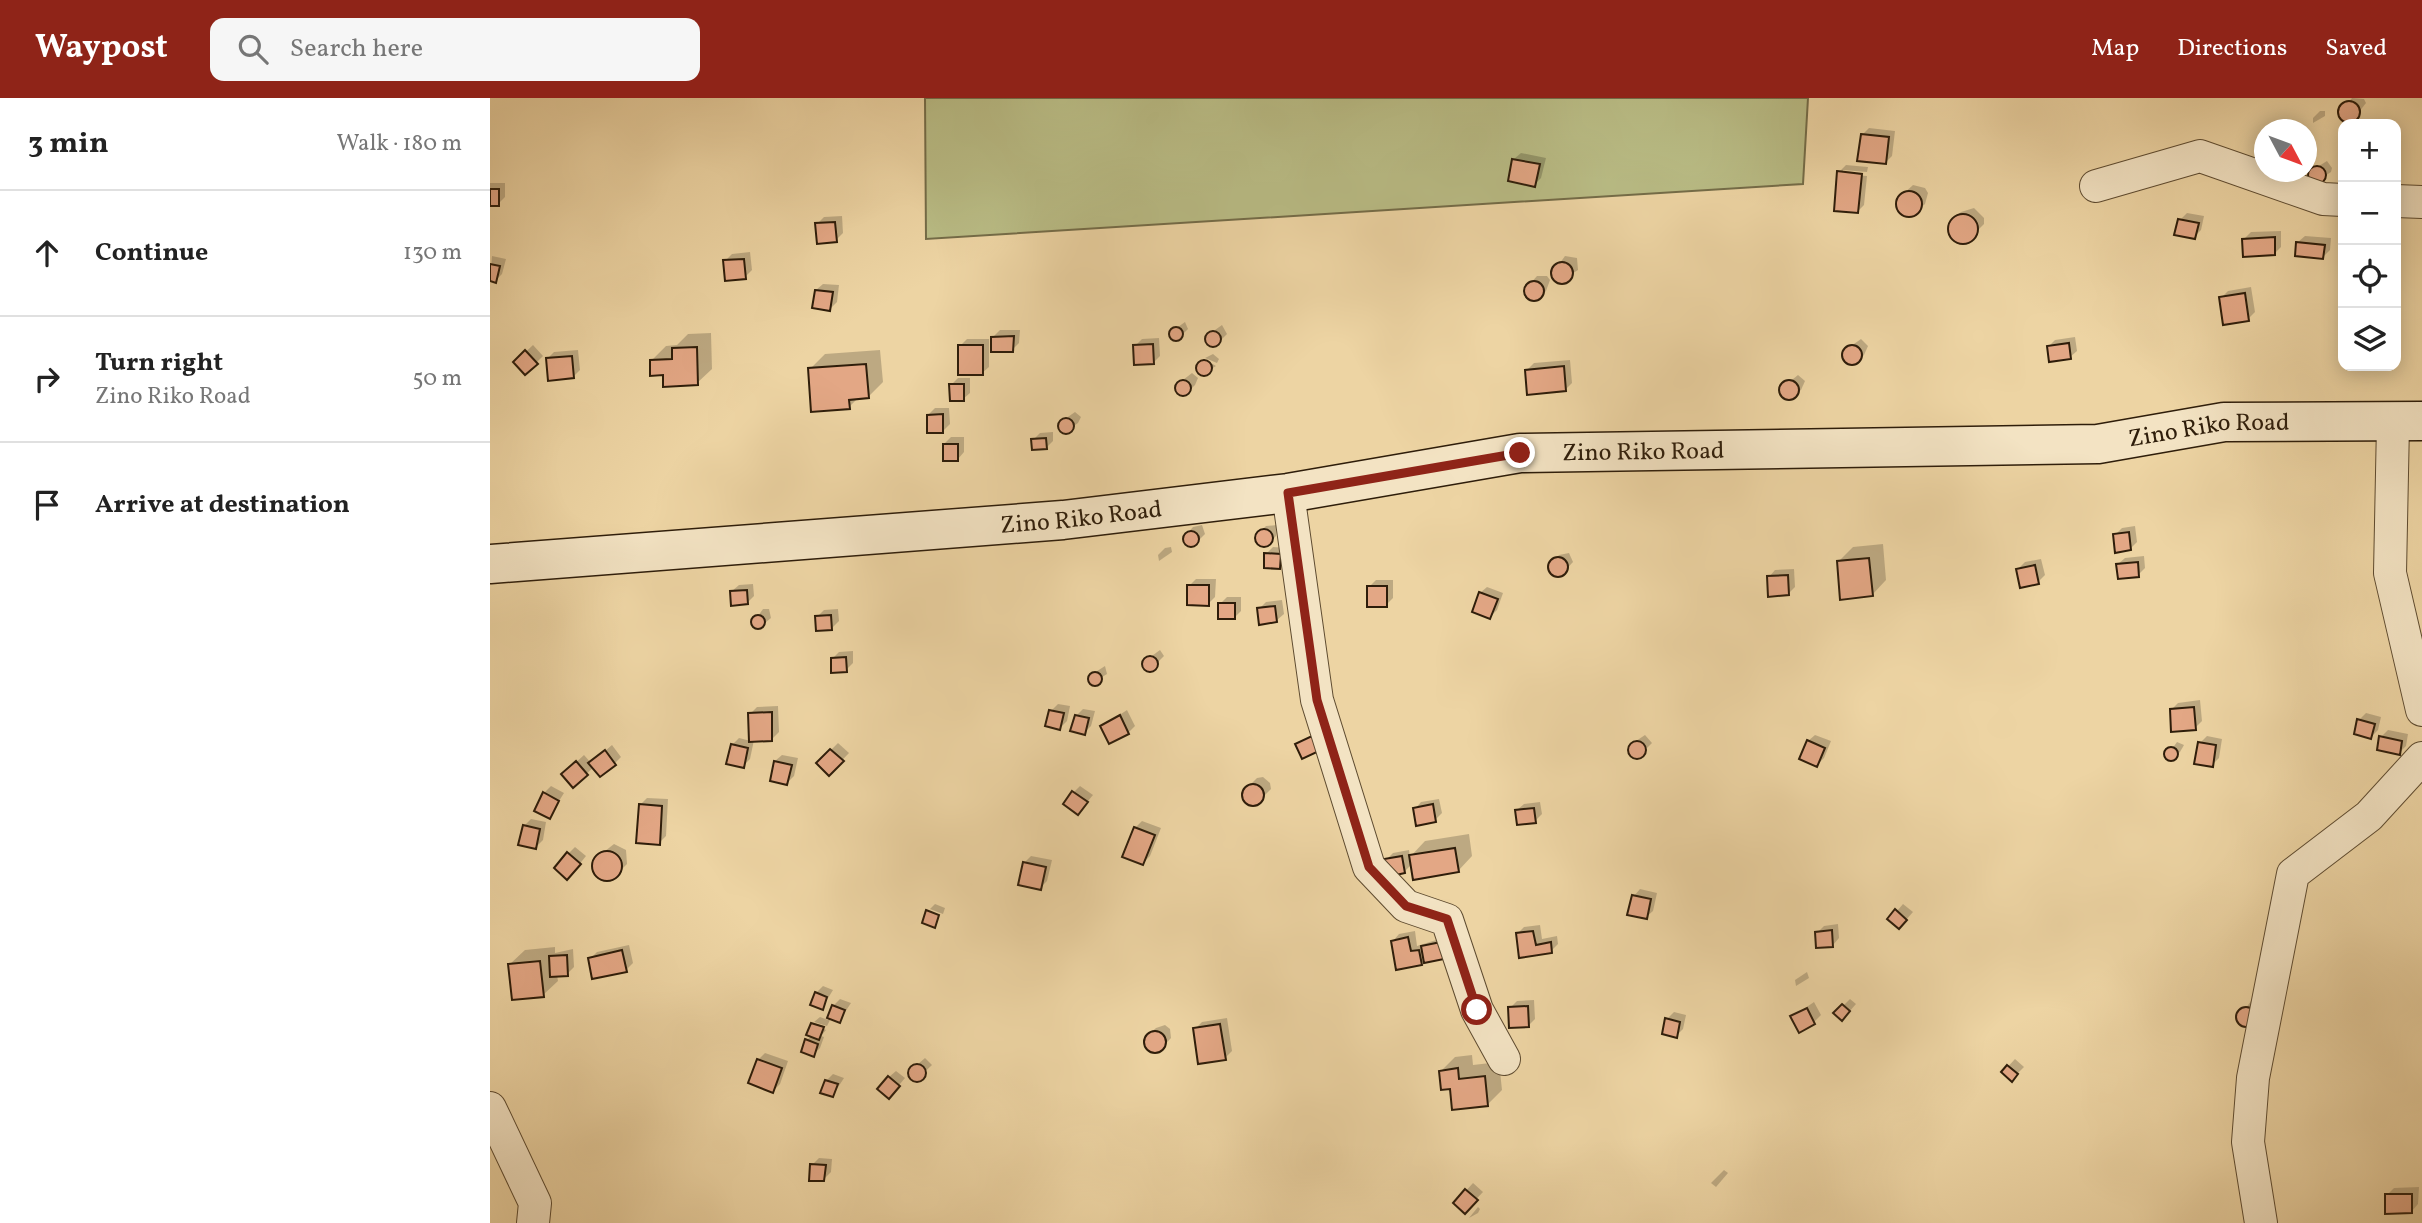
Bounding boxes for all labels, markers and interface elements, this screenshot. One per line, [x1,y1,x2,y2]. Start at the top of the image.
search box [210,18,700,81]
text: Waypost [35,26,168,72]
icon: search [234,30,272,68]
text: Search here [290,31,423,67]
text: Map [2091,32,2139,66]
text: Directions [2177,32,2287,66]
text: Saved [2325,32,2387,66]
north arrow [2254,119,2317,182]
map controls [2338,119,2401,371]
button: + [2338,119,2401,182]
text: 3 min [28,123,109,165]
text: Walk · 180 m [337,128,462,160]
button: − [2338,182,2401,245]
icon: ahead [28,234,66,272]
text: Continue [95,235,208,271]
text: 130 m [403,237,462,269]
button: locate [2338,245,2401,308]
button: layers [2338,308,2401,371]
text: Turn right [95,345,223,381]
icon: right [28,360,66,398]
text: 50 m [413,363,462,395]
text: Zino Riko Road [95,381,251,413]
street label: Zino Riko Road [2126,407,2290,457]
street label: Zino Riko Road [1562,435,1725,471]
route end [1504,437,1535,468]
icon: arrive [28,486,66,524]
text: Arrive at destination [95,487,350,523]
street label: Zino Riko Road [999,493,1164,544]
route start [1461,994,1492,1025]

